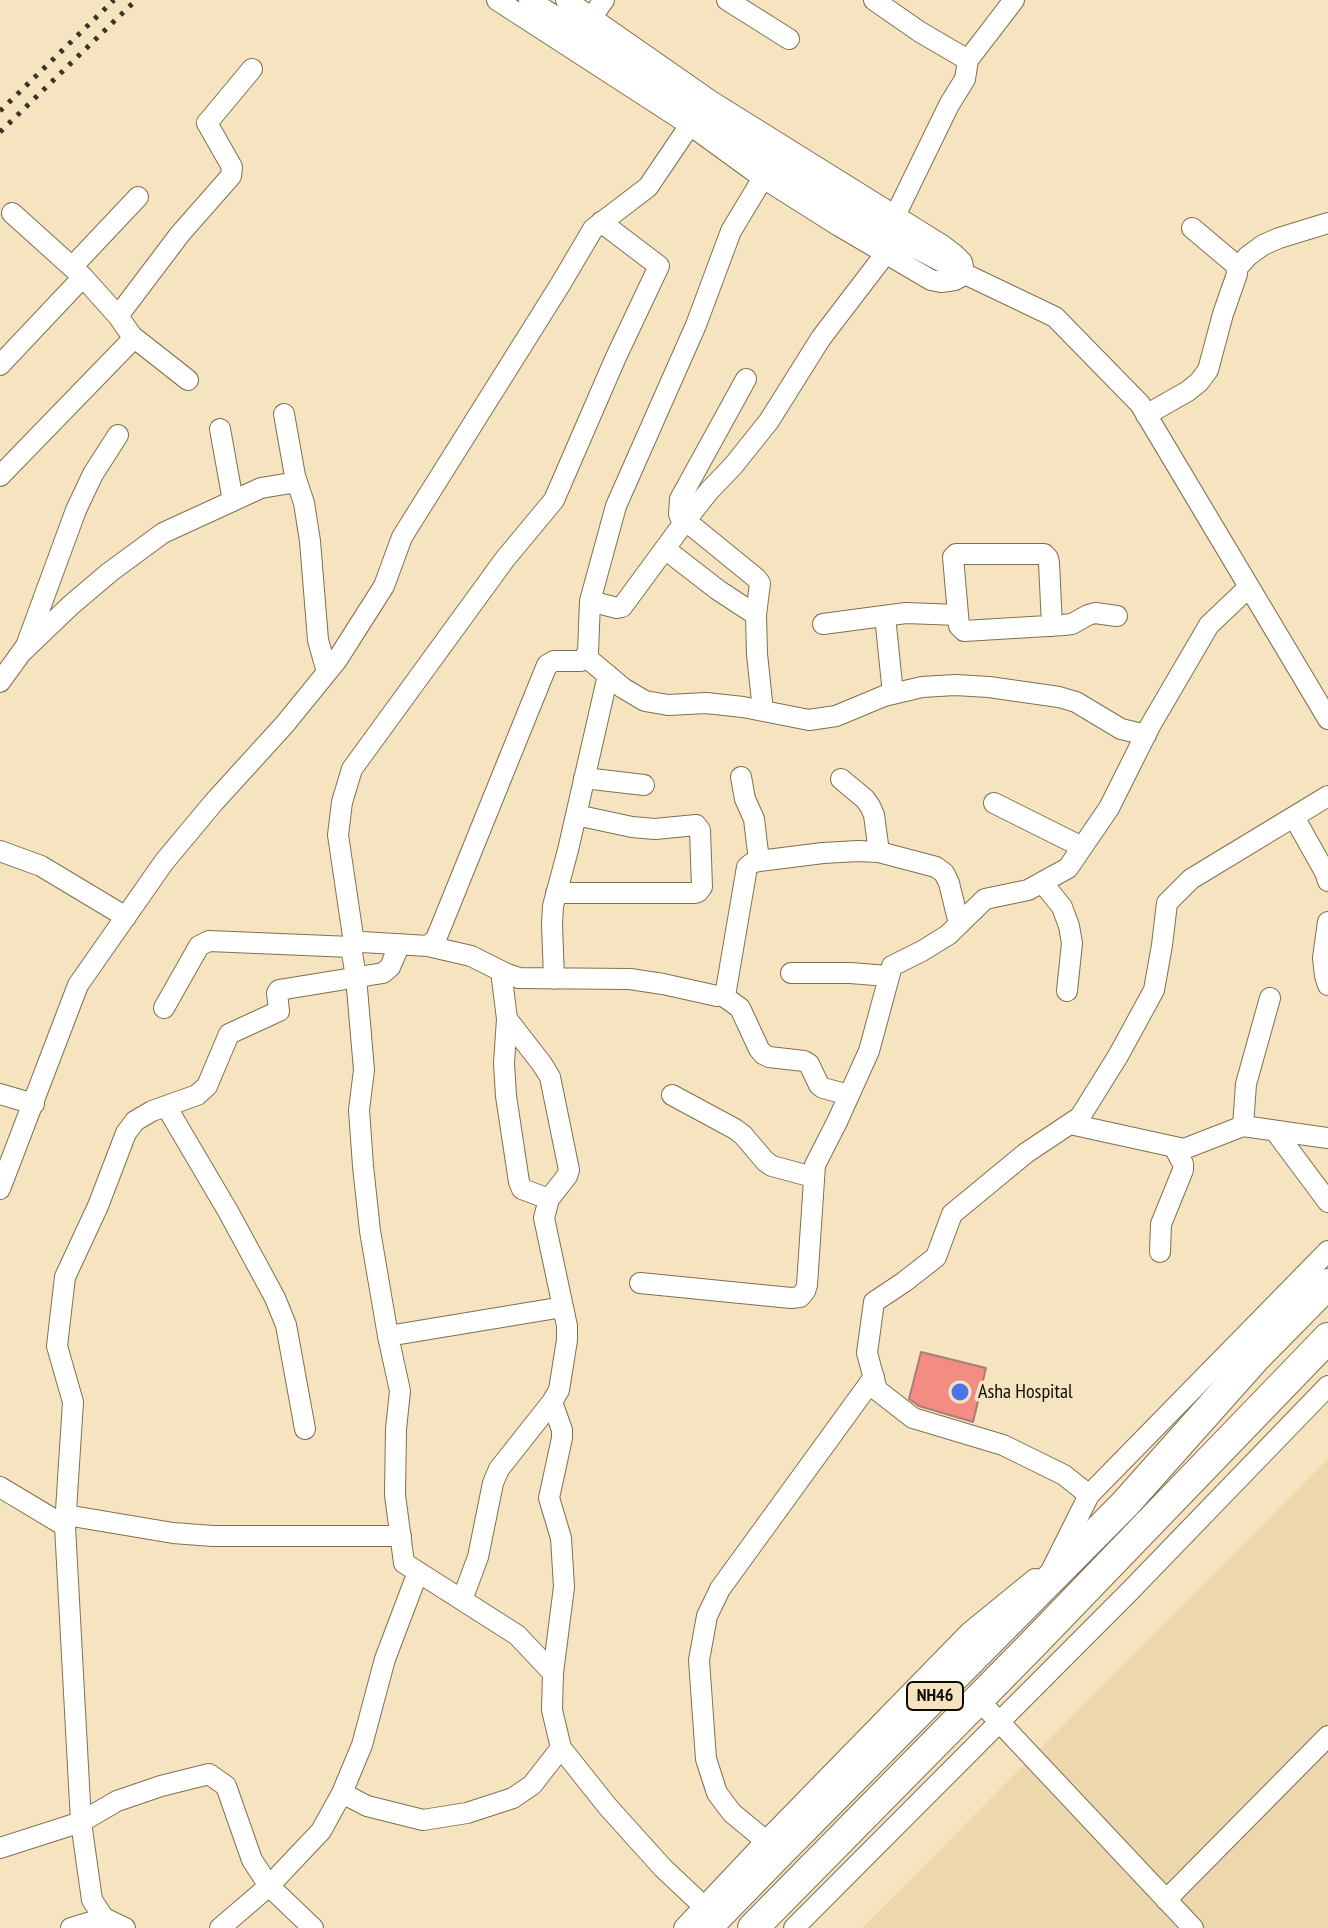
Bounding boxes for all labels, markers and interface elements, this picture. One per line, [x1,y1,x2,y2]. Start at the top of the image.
place label: Asha Hospital [978,1380,1073,1404]
marker: Asha Hospital [949,1381,971,1403]
road number: NH46 [907,1682,963,1710]

